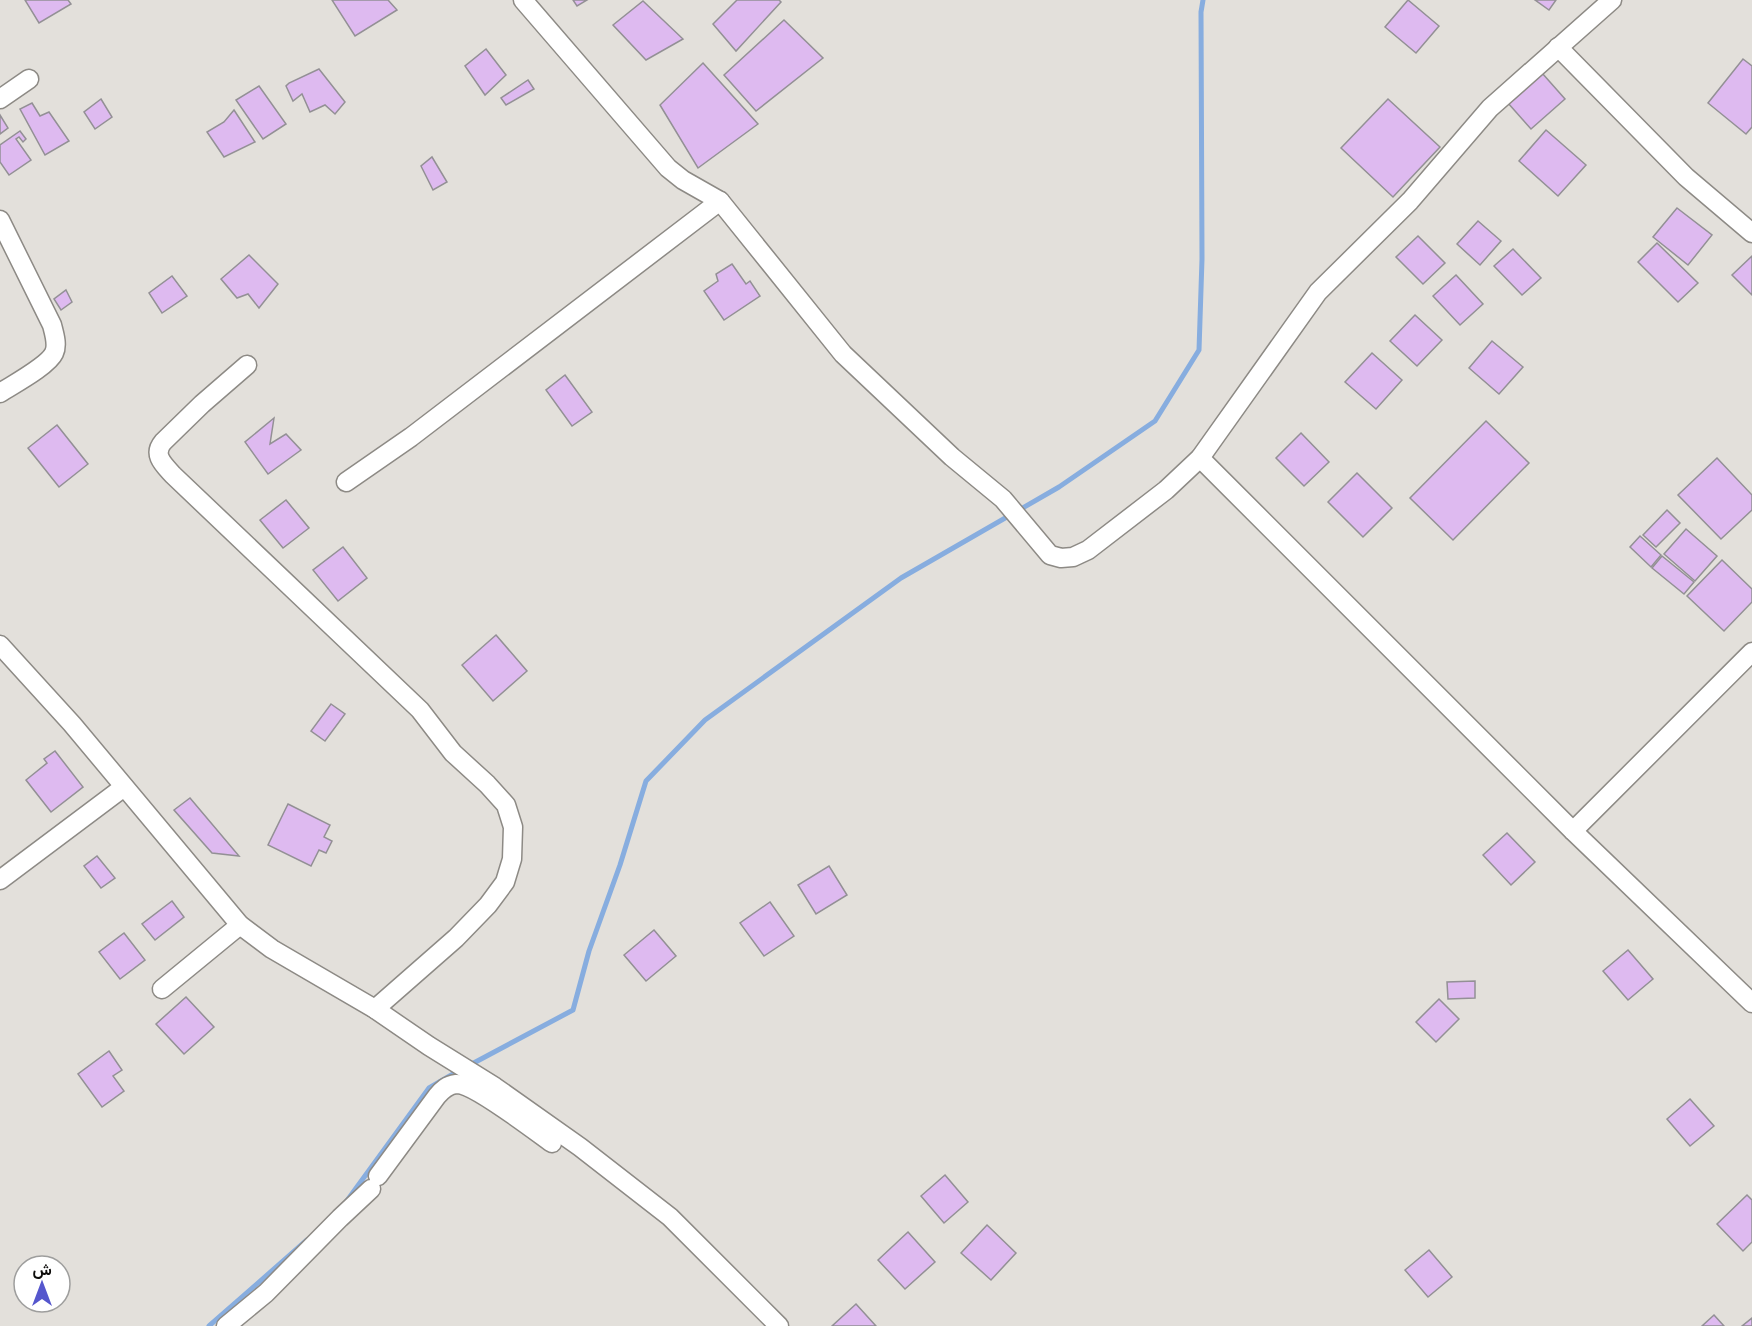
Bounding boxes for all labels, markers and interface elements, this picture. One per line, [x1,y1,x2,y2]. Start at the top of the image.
north arrow [12,1254,72,1314]
text: ش [32,1259,52,1284]

